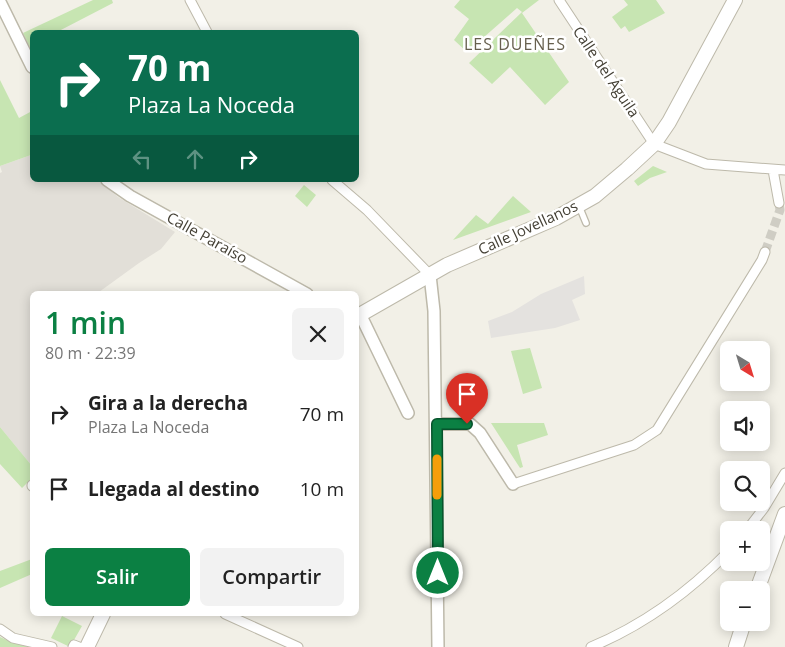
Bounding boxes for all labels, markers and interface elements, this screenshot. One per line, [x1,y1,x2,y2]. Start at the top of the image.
street label: Calle del Águila [569,22,645,121]
district label: LES DUEÑES [464,33,566,55]
text: 70 m [128,44,211,91]
icon: right [45,50,110,115]
text: Plaza La Noceda [128,89,295,119]
icon: left [128,145,156,173]
icon: ahead [181,145,209,173]
icon: right [234,145,262,173]
street label: Calle Jovellanos [474,195,581,259]
street label: Calle Paraíso [164,207,251,268]
text: 1 min [45,302,126,343]
button: close [292,308,344,360]
north arrow [720,341,770,391]
map controls [720,341,770,631]
text: 80 m · 22:39 [45,342,136,364]
pin [446,373,488,424]
icon: arrive [453,380,481,408]
text: Gira a la derecha [88,390,248,416]
icon: right [45,400,73,428]
text: 70 m [300,401,344,427]
button: sound [720,401,770,451]
text: Plaza La Noceda [88,416,210,438]
button: search [720,461,770,511]
icon: arrive [45,475,73,503]
text: Llegada al destino [88,476,260,502]
text: 10 m [300,476,344,502]
button: + [720,521,770,571]
position arrow [411,546,463,598]
button: Salir [45,548,190,606]
button: Compartir [200,548,344,606]
button: − [720,581,770,631]

